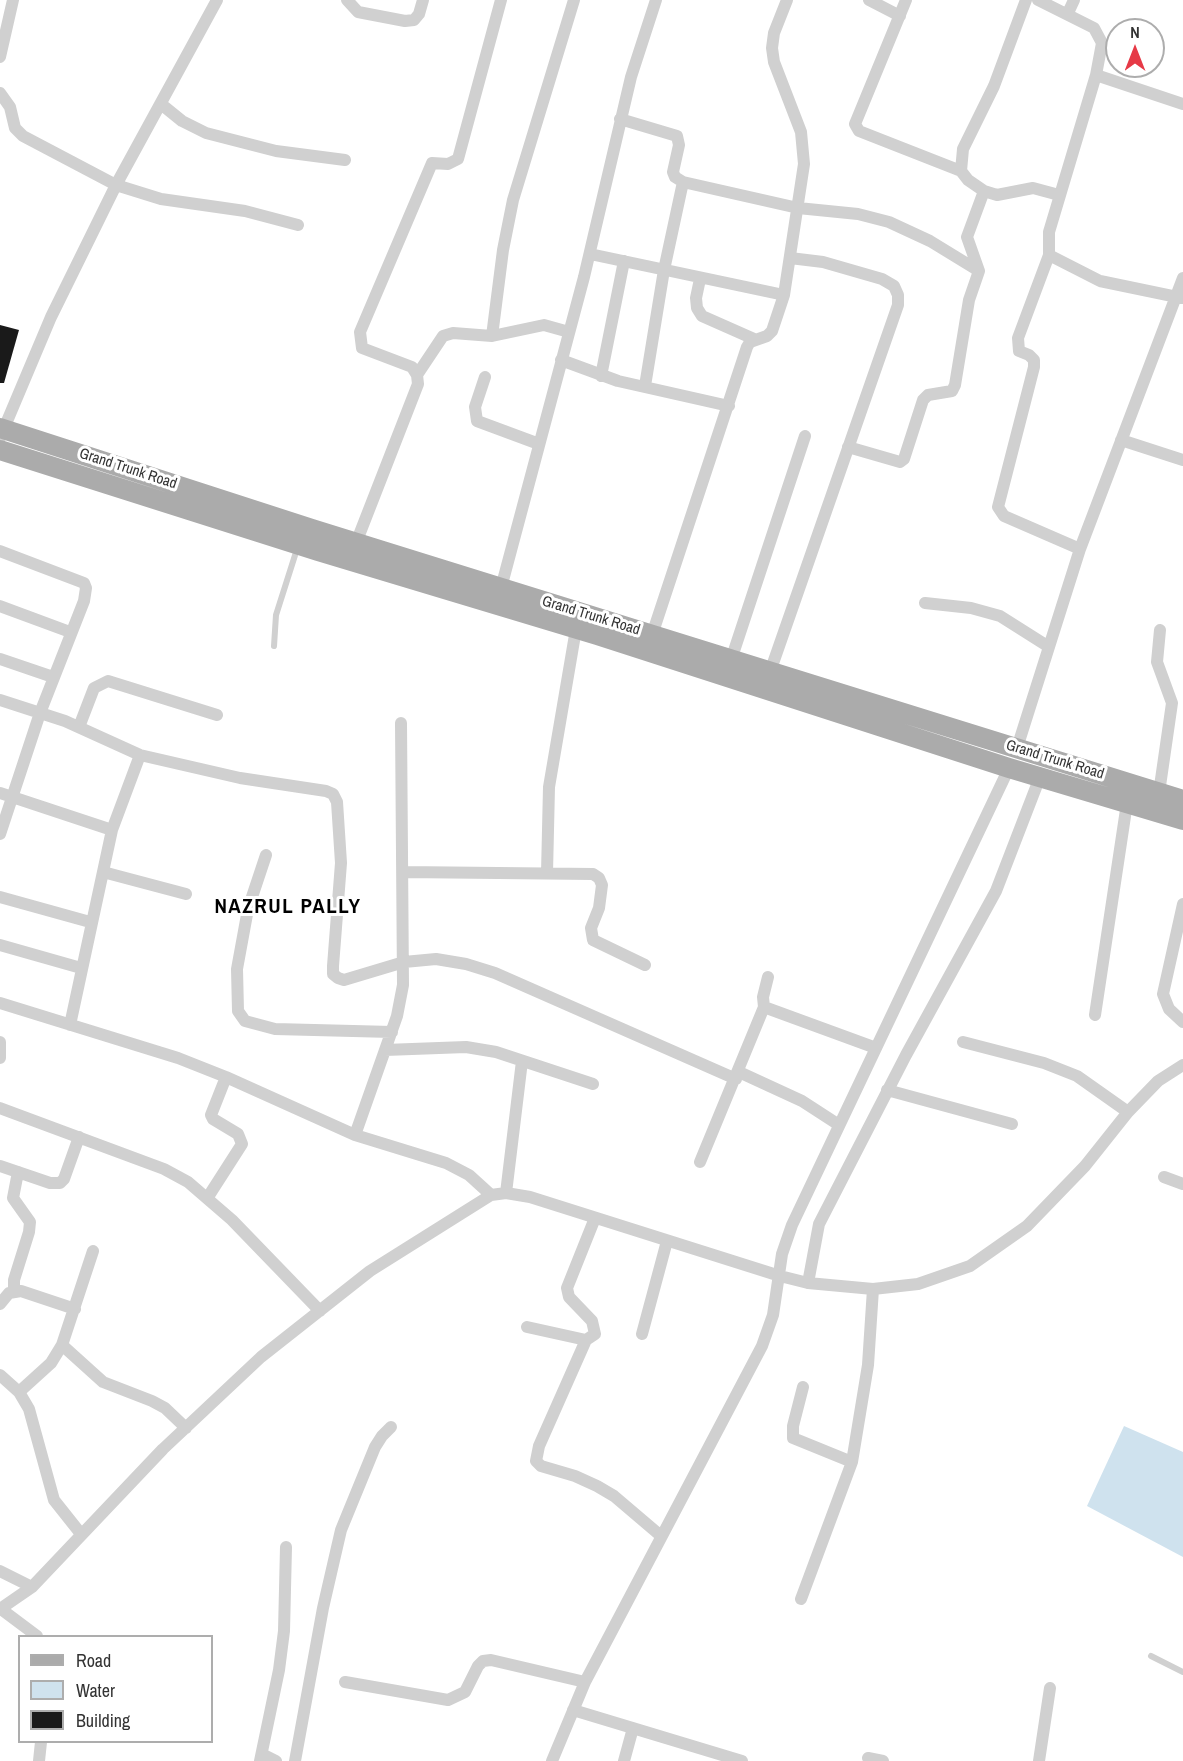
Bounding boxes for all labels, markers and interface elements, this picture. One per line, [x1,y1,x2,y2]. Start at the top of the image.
north arrow [1105,18,1165,78]
text: N [1130,21,1140,43]
street label: Grand Trunk Road [77,445,179,493]
street label: Grand Trunk Road [540,593,642,639]
street label: Grand Trunk Road [1004,737,1106,783]
district label: NAZRUL PALLY [214,894,362,920]
legend [18,1635,213,1743]
text: Road [76,1648,111,1673]
text: Water [76,1678,115,1703]
text: Building [76,1708,130,1733]

